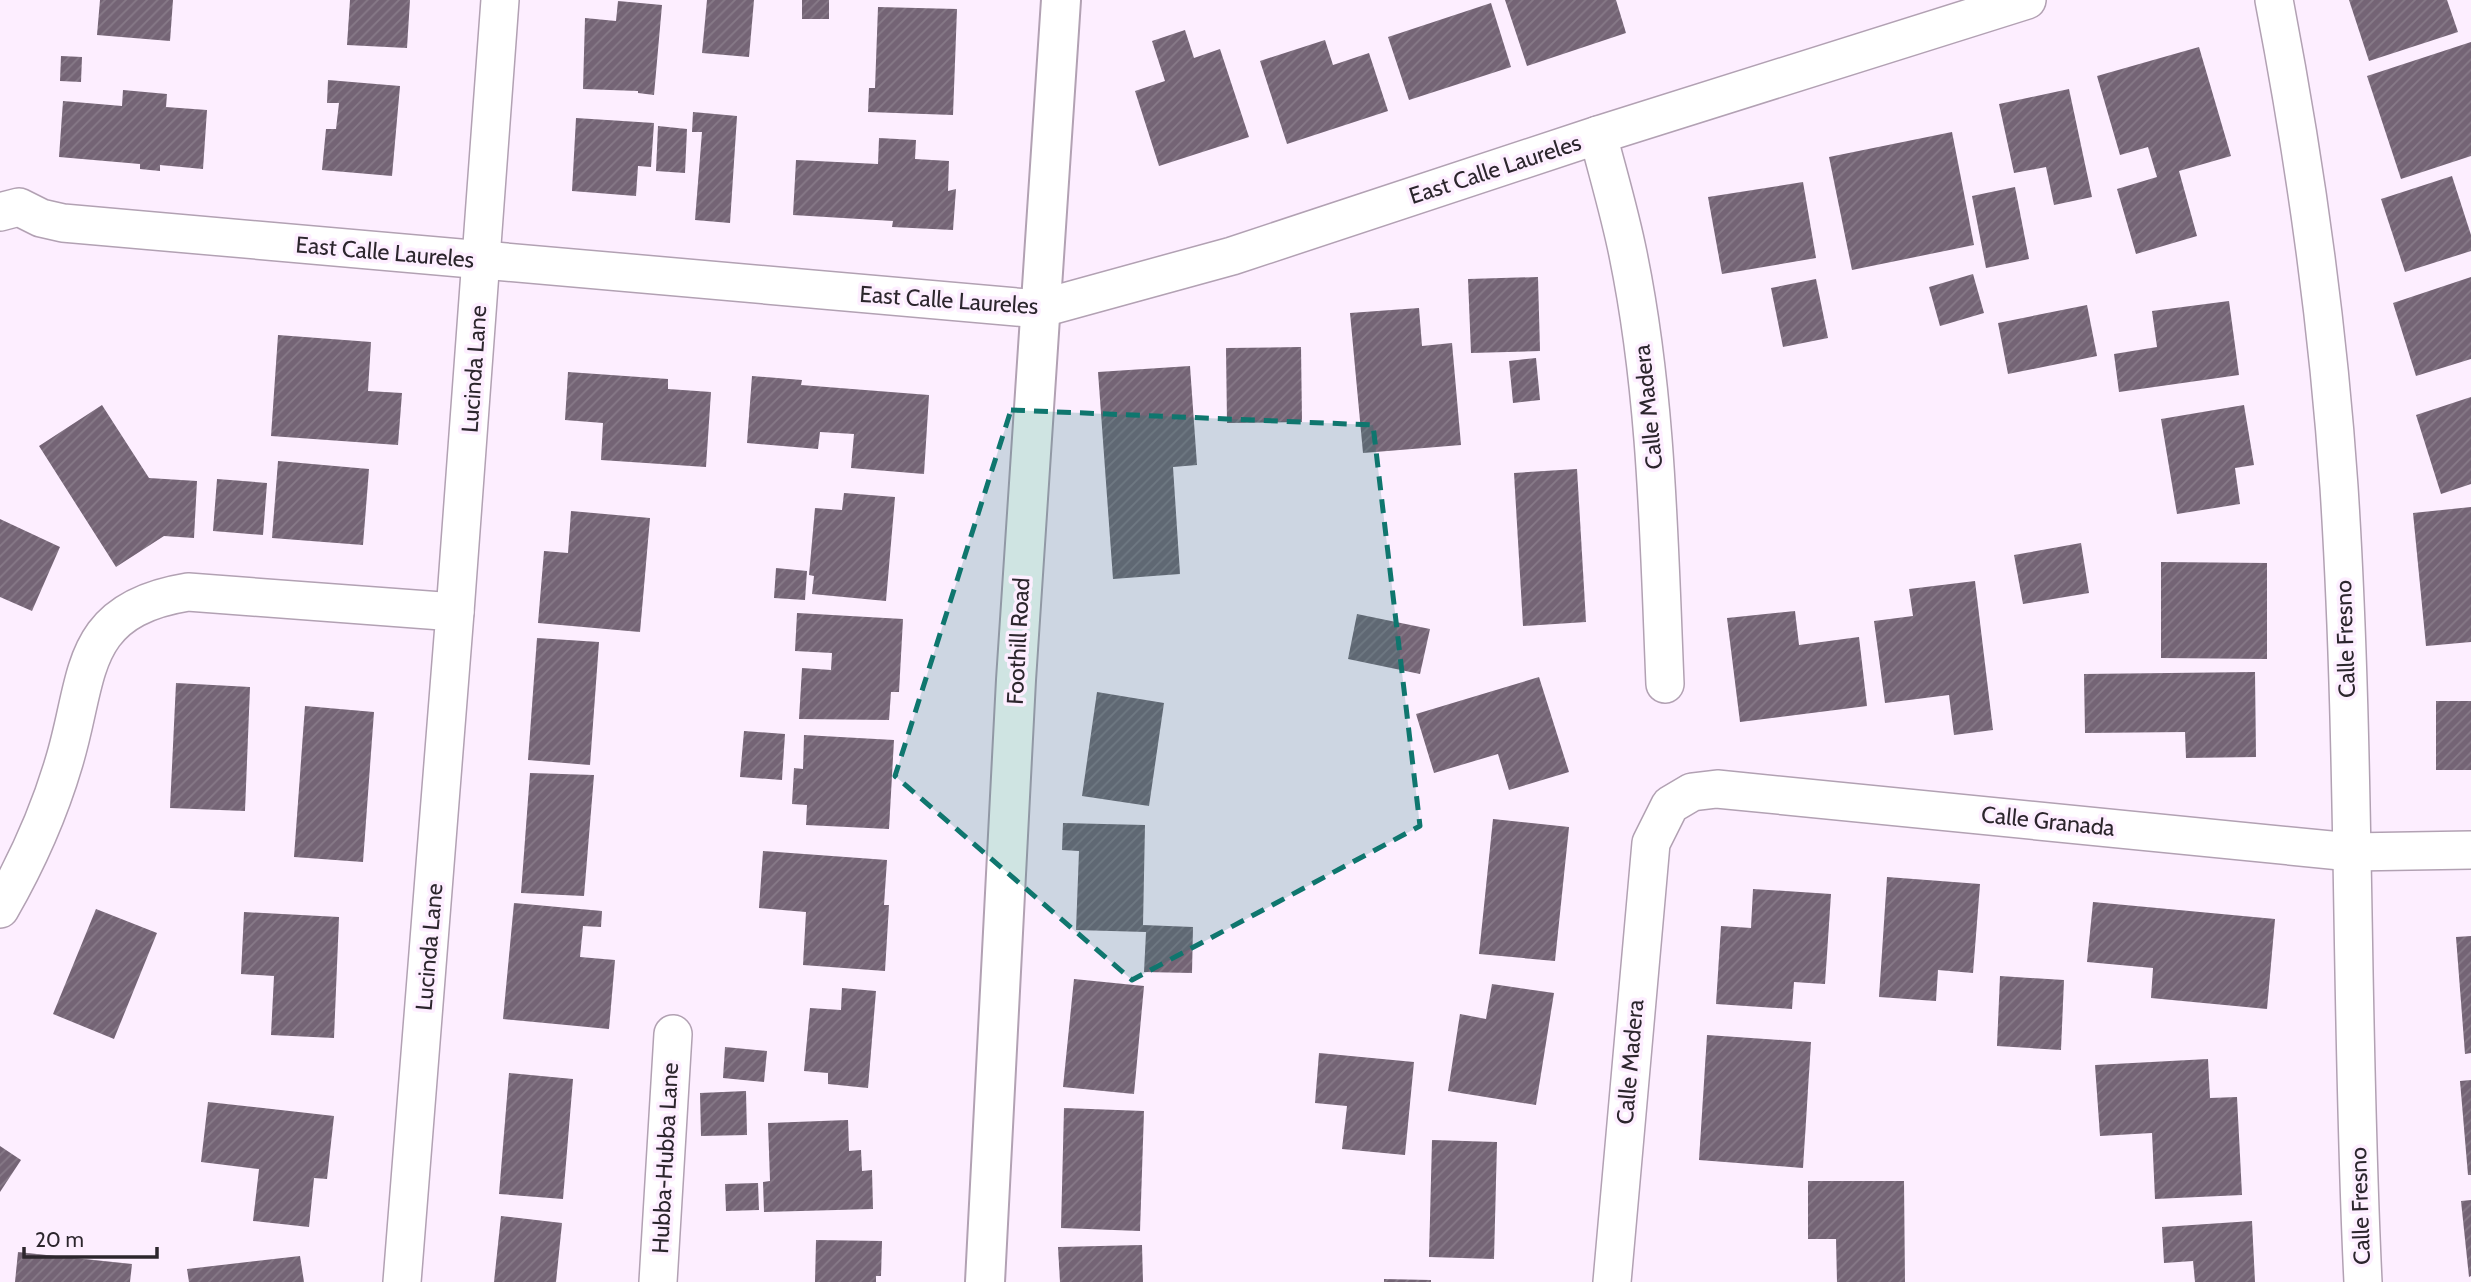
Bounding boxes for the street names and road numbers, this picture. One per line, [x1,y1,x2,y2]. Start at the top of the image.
street label: East Calle Laureles [1406,128,1584,210]
street label: East Calle Laureles [295,230,475,274]
street label: East Calle Laureles [859,280,1039,320]
street label: Lucinda Lane [456,304,492,434]
street label: Calle Madera [1628,343,1668,471]
street label: Foothill Road [1001,577,1035,705]
street label: Calle Fresno [2329,580,2361,698]
street label: Calle Granada [1980,800,2116,842]
street label: Lucinda Lane [409,882,449,1012]
street label: Calle Madera [1611,998,1649,1126]
street label: Hubba-Hubba Lane [646,1062,684,1254]
street label: Calle Fresno [2344,1147,2376,1265]

